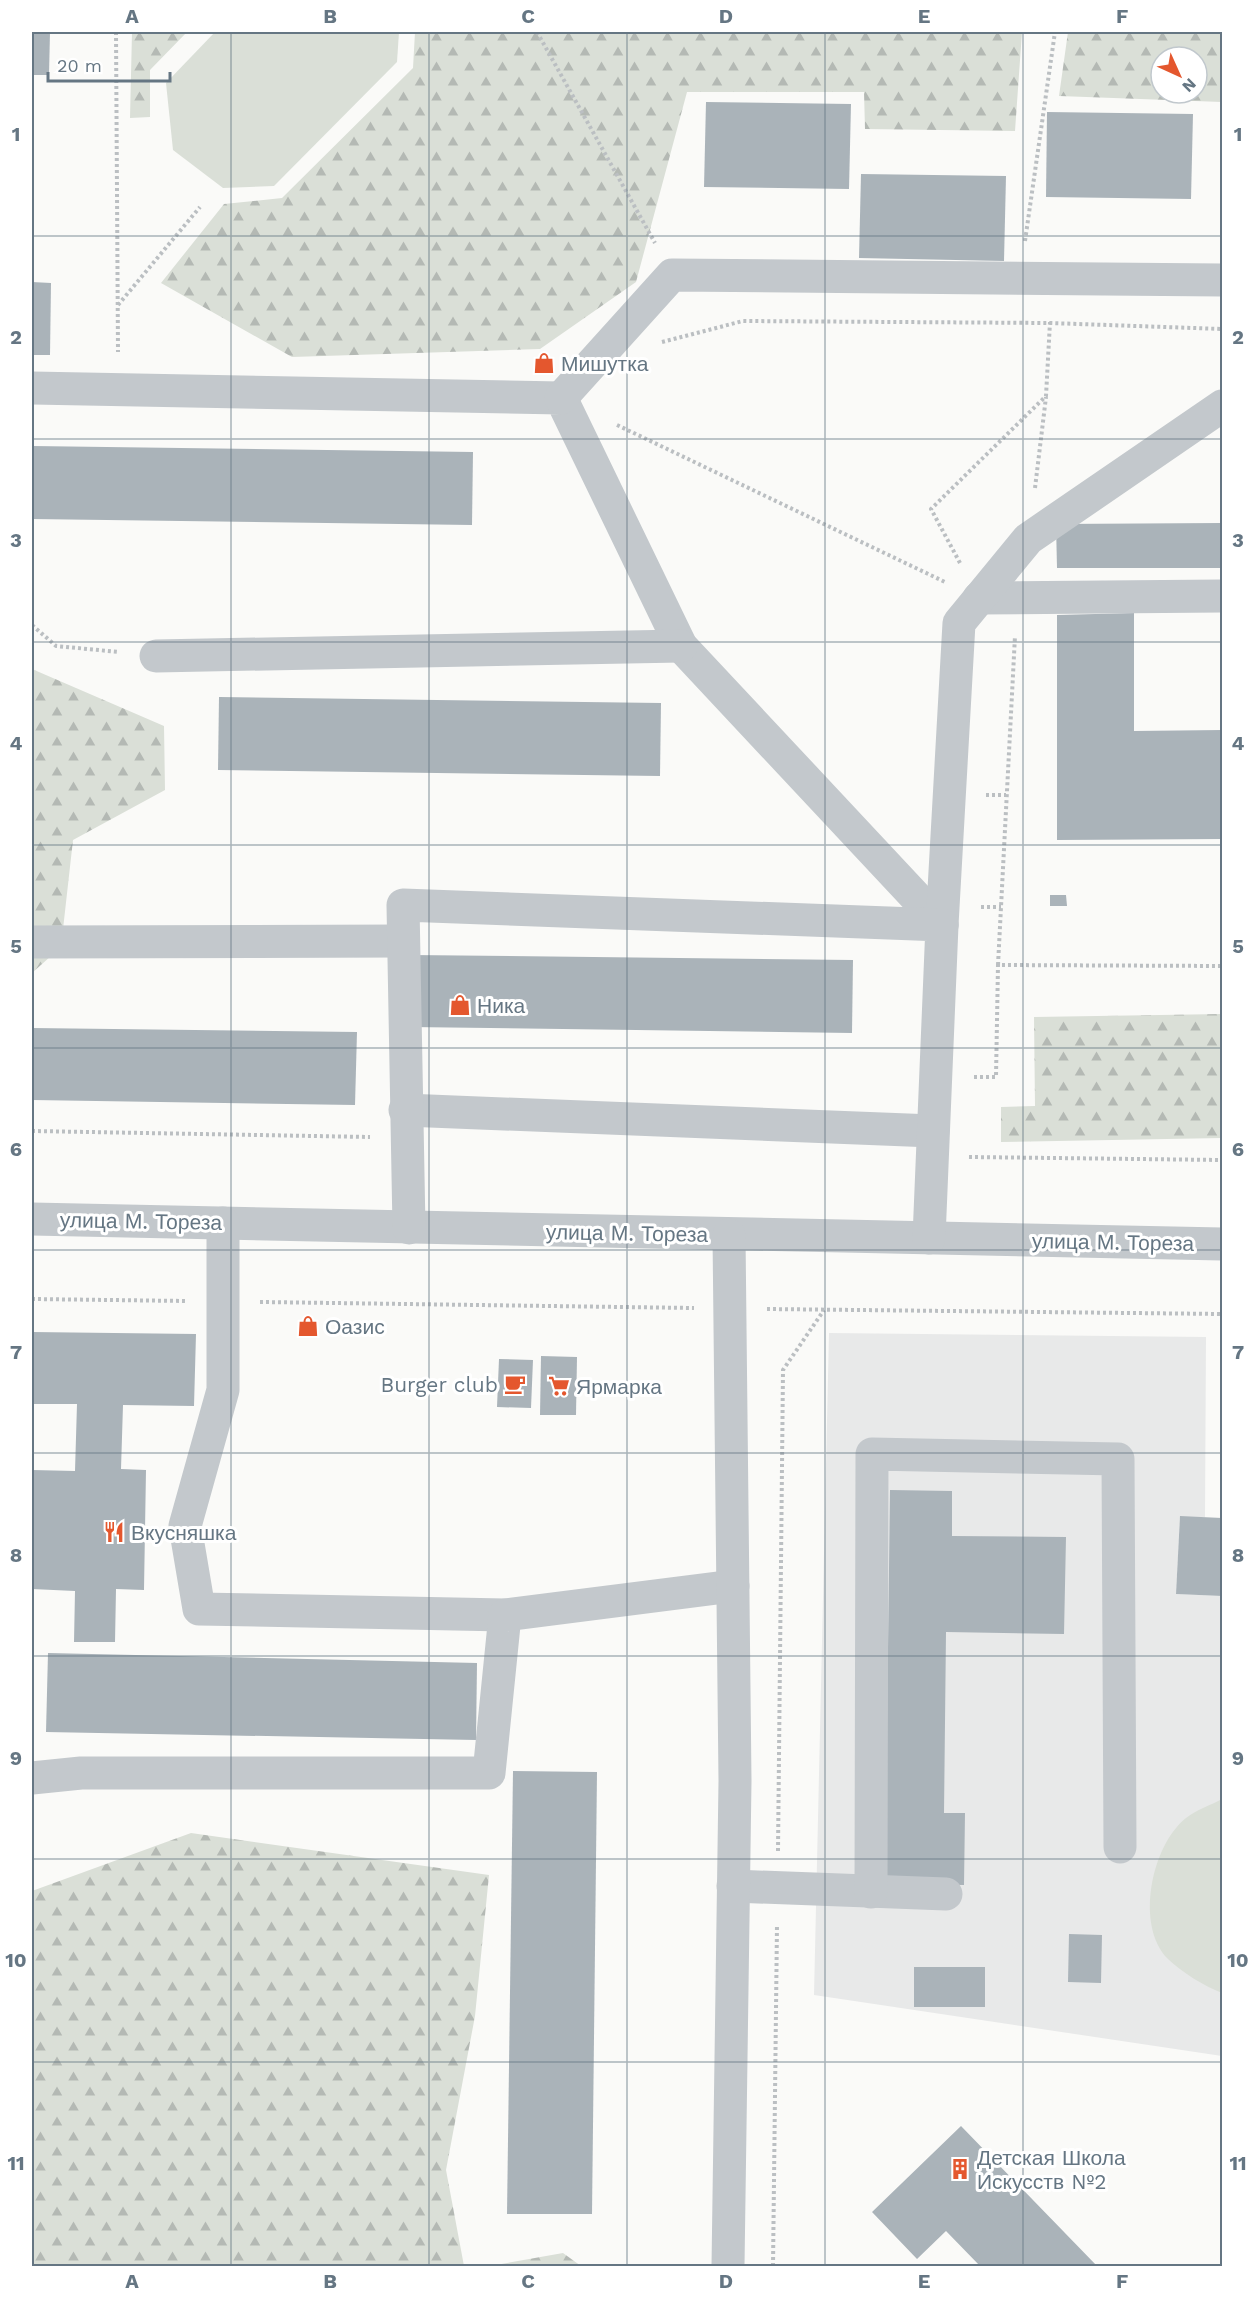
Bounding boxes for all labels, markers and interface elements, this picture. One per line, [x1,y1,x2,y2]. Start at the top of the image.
text: A [125,4,139,28]
text: B [323,4,337,28]
text: C [521,4,535,28]
text: D [719,4,733,28]
text: E [918,4,930,28]
text: F [1116,4,1128,28]
scale bar [48,45,170,83]
north arrow [1149,45,1209,105]
text: 20 m [57,55,102,76]
text: N [1178,74,1200,96]
text: 1 [12,122,20,146]
text: 1 [1234,122,1242,146]
text: 2 [10,325,22,349]
text: 2 [1232,325,1244,349]
shop icon: Мишутка [532,351,556,375]
place label: Мишутка [561,351,649,376]
text: 3 [10,528,22,552]
text: 3 [1232,528,1244,552]
text: 4 [10,731,23,755]
text: 4 [1232,731,1245,755]
text: 5 [10,934,22,958]
text: 5 [1232,934,1244,958]
shop icon: Ника [448,993,472,1017]
place label: Ника [477,993,526,1018]
text: 6 [10,1137,22,1161]
text: 6 [1232,1137,1244,1161]
street label: улица М. Тореза [60,1207,223,1235]
street label: улица М. Тореза [546,1219,709,1247]
street label: улица М. Тореза [1032,1228,1195,1256]
shop icon: Оазис [296,1314,320,1338]
place label: Оазис [325,1314,385,1339]
text: 7 [10,1340,22,1364]
text: 7 [1232,1340,1244,1364]
place label: Burger club [380,1372,498,1397]
cafe icon: Burger club [503,1372,527,1396]
supermarket icon: Ярмарка [547,1374,571,1398]
place label: Ярмарка [576,1374,662,1399]
restaurant icon: Вкусняшка [102,1520,126,1544]
place label: Вкусняшка [131,1520,237,1545]
text: 8 [10,1543,22,1567]
text: 8 [1232,1543,1244,1567]
text: 9 [10,1746,22,1770]
text: 9 [1232,1746,1244,1770]
text: 10 [5,1948,27,1972]
text: 10 [1227,1948,1249,1972]
place label: Детская Школа Искусств №2 [977,2145,1126,2194]
text: 11 [7,2151,25,2175]
text: 11 [1229,2151,1247,2175]
building icon: Детская Школа Искусств №2 [948,2157,972,2181]
text: A [125,2269,139,2293]
text: B [323,2269,337,2293]
text: C [521,2269,535,2293]
text: D [719,2269,733,2293]
text: E [918,2269,930,2293]
text: F [1116,2269,1128,2293]

